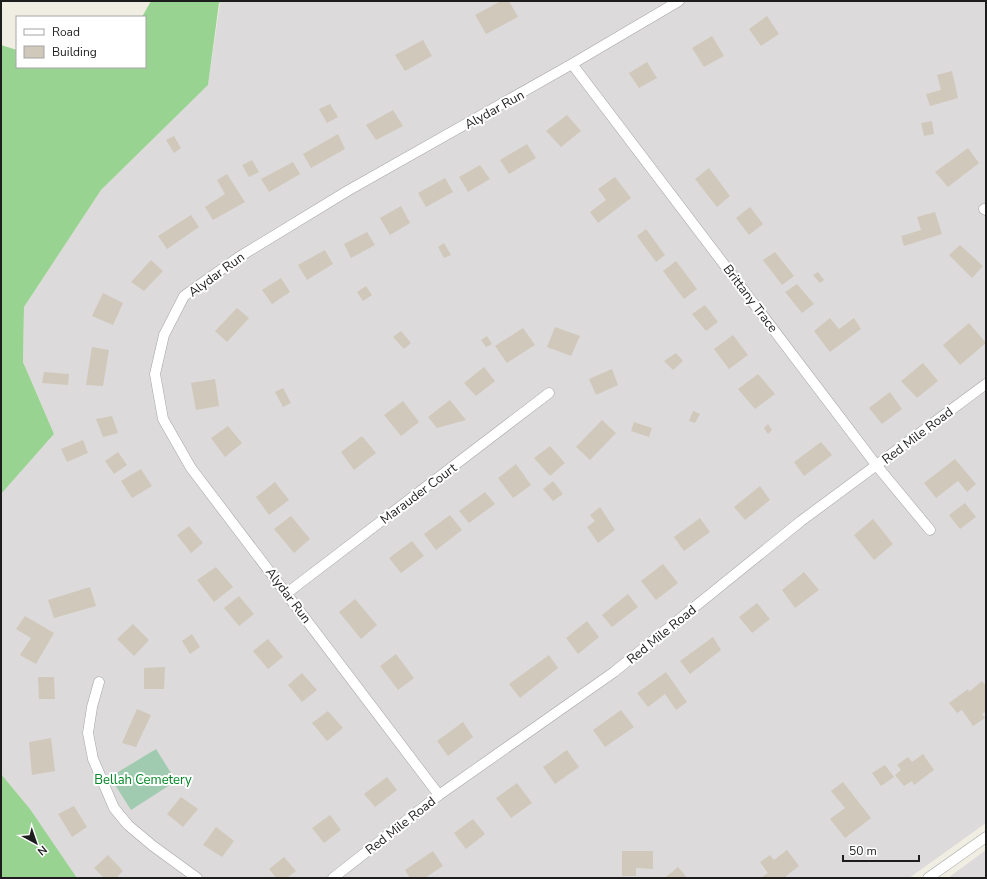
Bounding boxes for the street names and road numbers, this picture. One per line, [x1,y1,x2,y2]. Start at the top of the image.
street label: Alydar Run [461,86,528,134]
street label: Alydar Run [185,248,248,301]
street label: Brittany Trace [719,261,782,336]
street label: Red Mile Road [878,403,957,469]
street label: Marauder Court [377,459,461,529]
street label: Alydar Run [261,564,315,627]
street label: Red Mile Road [623,601,700,668]
street label: Red Mile Road [362,793,440,859]

